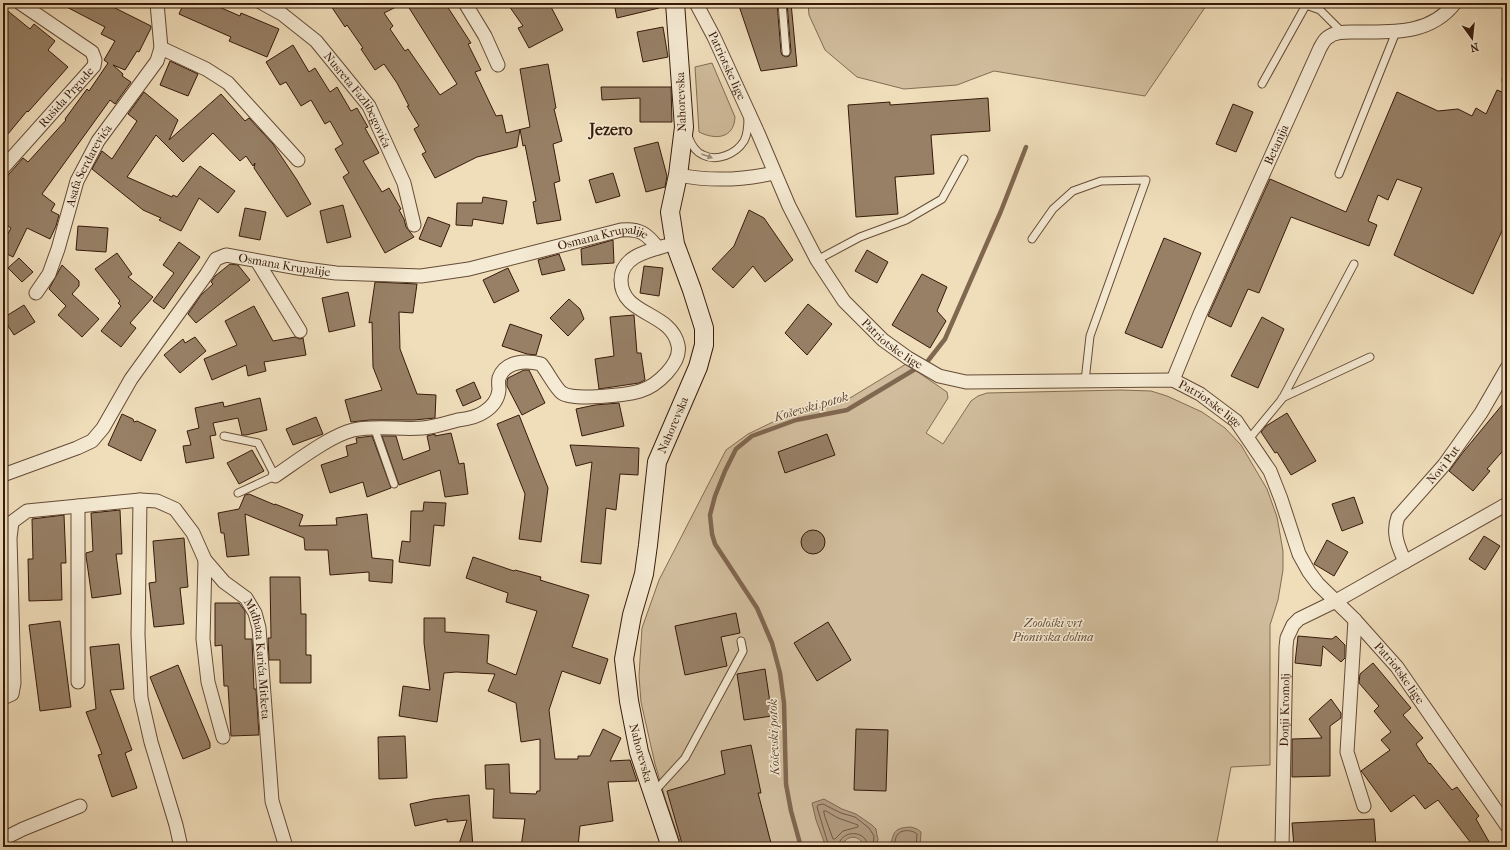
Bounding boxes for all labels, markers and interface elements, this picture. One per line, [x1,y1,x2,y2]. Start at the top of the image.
north arrow [1452,18,1492,58]
street label: Patriotske lige [705,29,749,102]
text: N [1468,40,1480,55]
street label: Nusreta Fazlibegovića [321,49,394,150]
street label: Rušida Prgude [36,64,97,130]
street label: Nahorevska [673,71,689,132]
district label: Jezero [587,120,633,140]
street label: Asafa Serdarevića [63,121,115,209]
street label: Betanija [1261,122,1292,167]
one-way arrow [701,153,713,159]
street label: Osmana Krupalije [556,223,651,253]
street label: Osmana Krupalije [237,250,331,279]
street label: Patriotske lige [859,316,925,372]
street label: Patriotske lige [1176,377,1245,430]
water label: Koševski potok [771,389,850,425]
street label: Nahorevska [655,394,691,455]
street label: Novi Put [1424,442,1463,487]
street label: Midhata Karića Mitketa [241,596,273,720]
park label: Zoološki vrt Pionirska dolina [1011,616,1094,644]
street label: Patriotske lige [1371,639,1427,707]
street label: Donji Kromolj [1277,673,1292,747]
water label: Koševski potok [765,698,782,777]
street label: Nahorevska [626,722,656,784]

